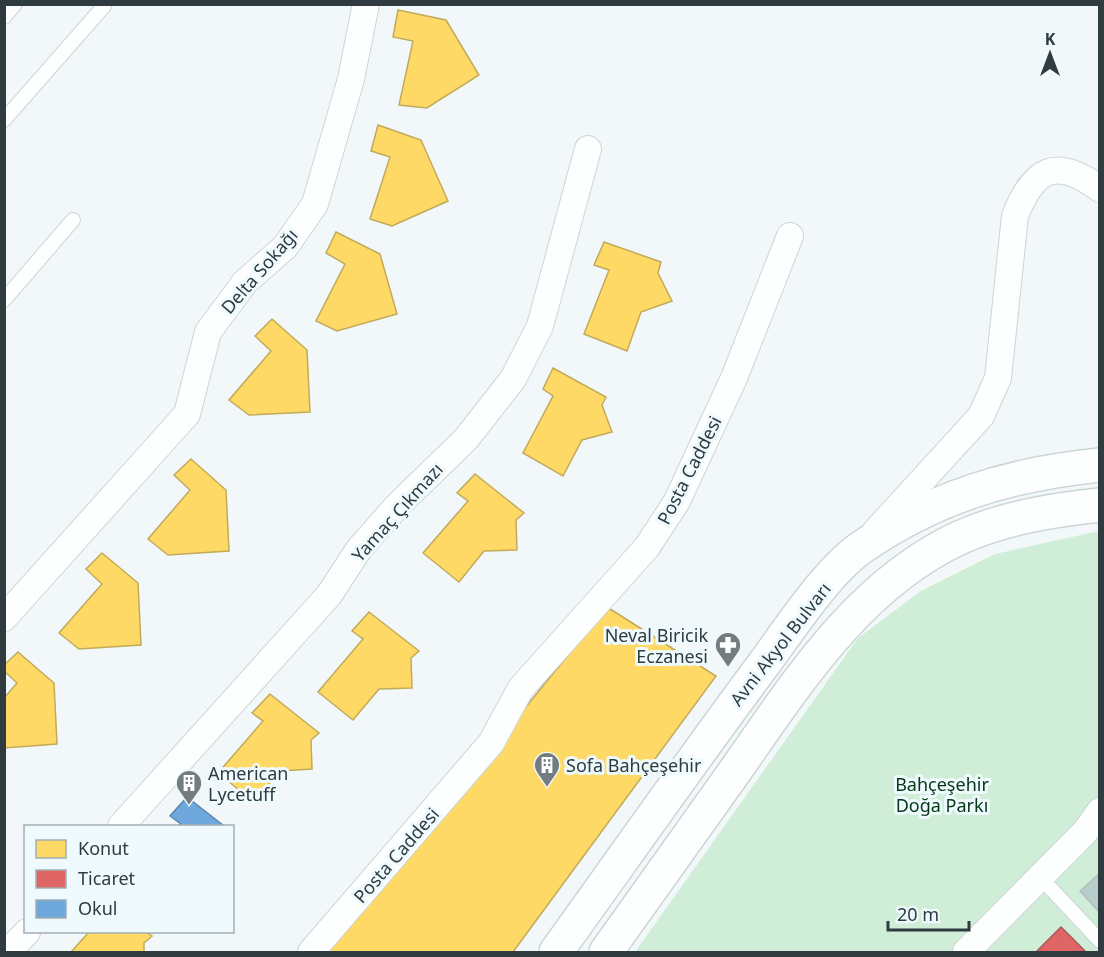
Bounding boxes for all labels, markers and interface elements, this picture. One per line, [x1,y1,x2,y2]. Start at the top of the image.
north arrow [1020,24,1080,84]
text: K [1045,28,1056,50]
street label: Delta Sokağı [215,223,303,319]
street label: Posta Caddesi [651,412,727,528]
street label: Yamaç Çıkmazı [346,457,448,567]
street label: Avni Akyol Bulvarı [724,577,836,711]
place label: Neval Biricik Eczanesi [605,623,708,668]
pharmacy icon: Neval Biricik Eczanesi [713,630,743,668]
building icon: Sofa Bahçeşehir [532,750,562,788]
place label: Sofa Bahçeşehir [566,753,702,777]
place label: American Lycetuff [208,761,288,806]
building icon: American Lycetuff [174,768,204,806]
park label: Bahçeşehir Doğa Parkı [895,772,989,817]
street label: Posta Caddesi [348,802,444,908]
legend [24,825,234,933]
text: Konut [78,836,129,860]
text: Ticaret [78,866,136,890]
scale bar [888,894,969,932]
text: Okul [78,896,117,920]
text: 20 m [897,902,939,926]

